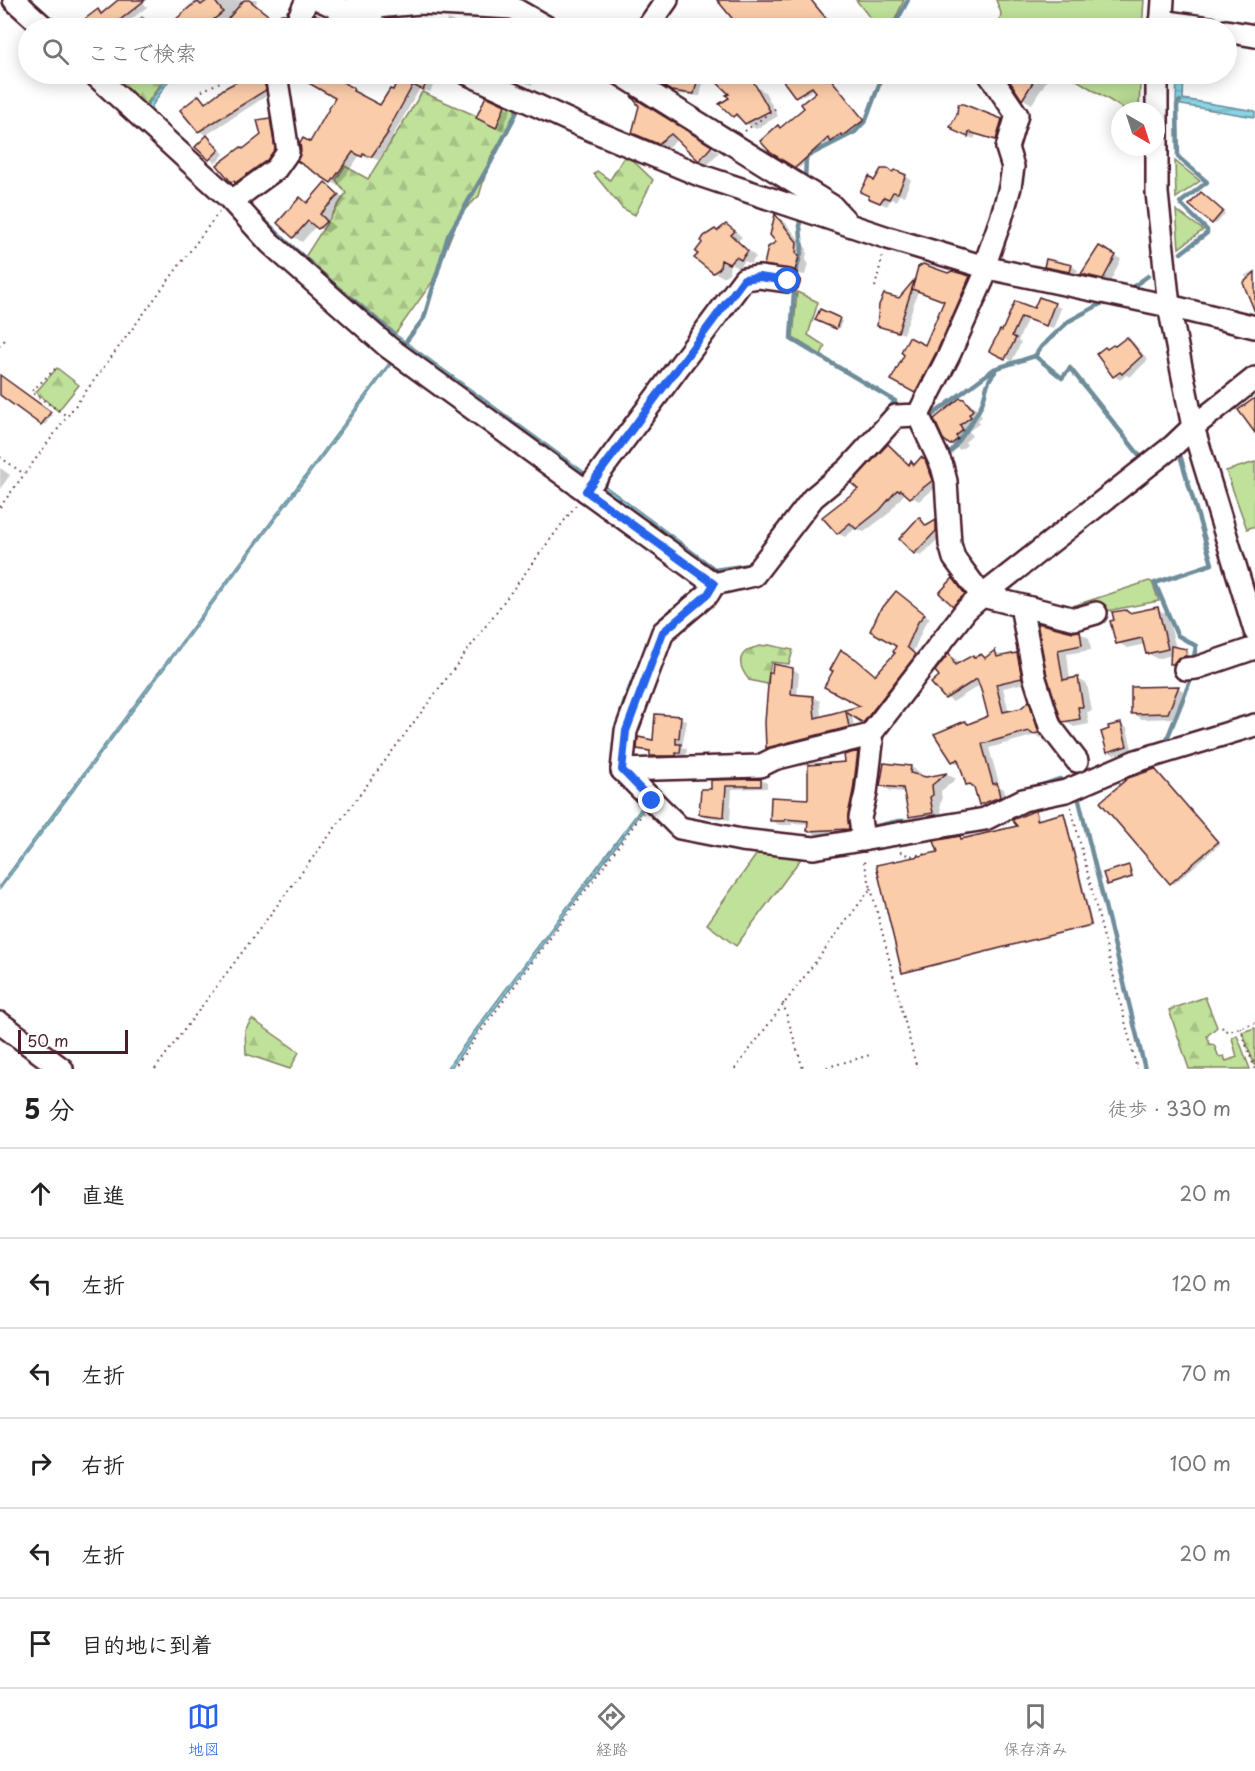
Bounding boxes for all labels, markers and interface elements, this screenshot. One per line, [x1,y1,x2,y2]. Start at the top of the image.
search box [18,18,1237,84]
icon: search [39,35,72,68]
text: ここで検索 [87,35,197,68]
north arrow [1111,102,1165,156]
route start [774,267,800,293]
route end [638,787,664,813]
scale bar [18,1027,128,1054]
text: 50 m [27,1028,68,1052]
text: 5 分 [24,1089,74,1128]
text: 徒歩 · 330 m [1108,1093,1231,1123]
icon: ahead [24,1177,57,1210]
text: 直進 [81,1177,125,1210]
text: 20 m [1179,1178,1231,1208]
icon: left [24,1267,57,1300]
text: 左折 [81,1267,125,1300]
text: 120 m [1172,1268,1231,1298]
icon: left [24,1357,57,1390]
text: 左折 [81,1357,125,1390]
text: 70 m [1181,1358,1231,1388]
icon: right [24,1447,57,1480]
text: 右折 [81,1447,125,1480]
text: 100 m [1170,1448,1231,1478]
icon: left [24,1537,57,1570]
text: 左折 [81,1537,125,1570]
text: 20 m [1179,1538,1231,1568]
icon: arrive [24,1627,57,1660]
text: 目的地に到着 [81,1627,213,1660]
tab: 地図 [187,1700,220,1760]
tab: 経路 [595,1700,628,1760]
tab: 保存済み [1003,1700,1067,1760]

